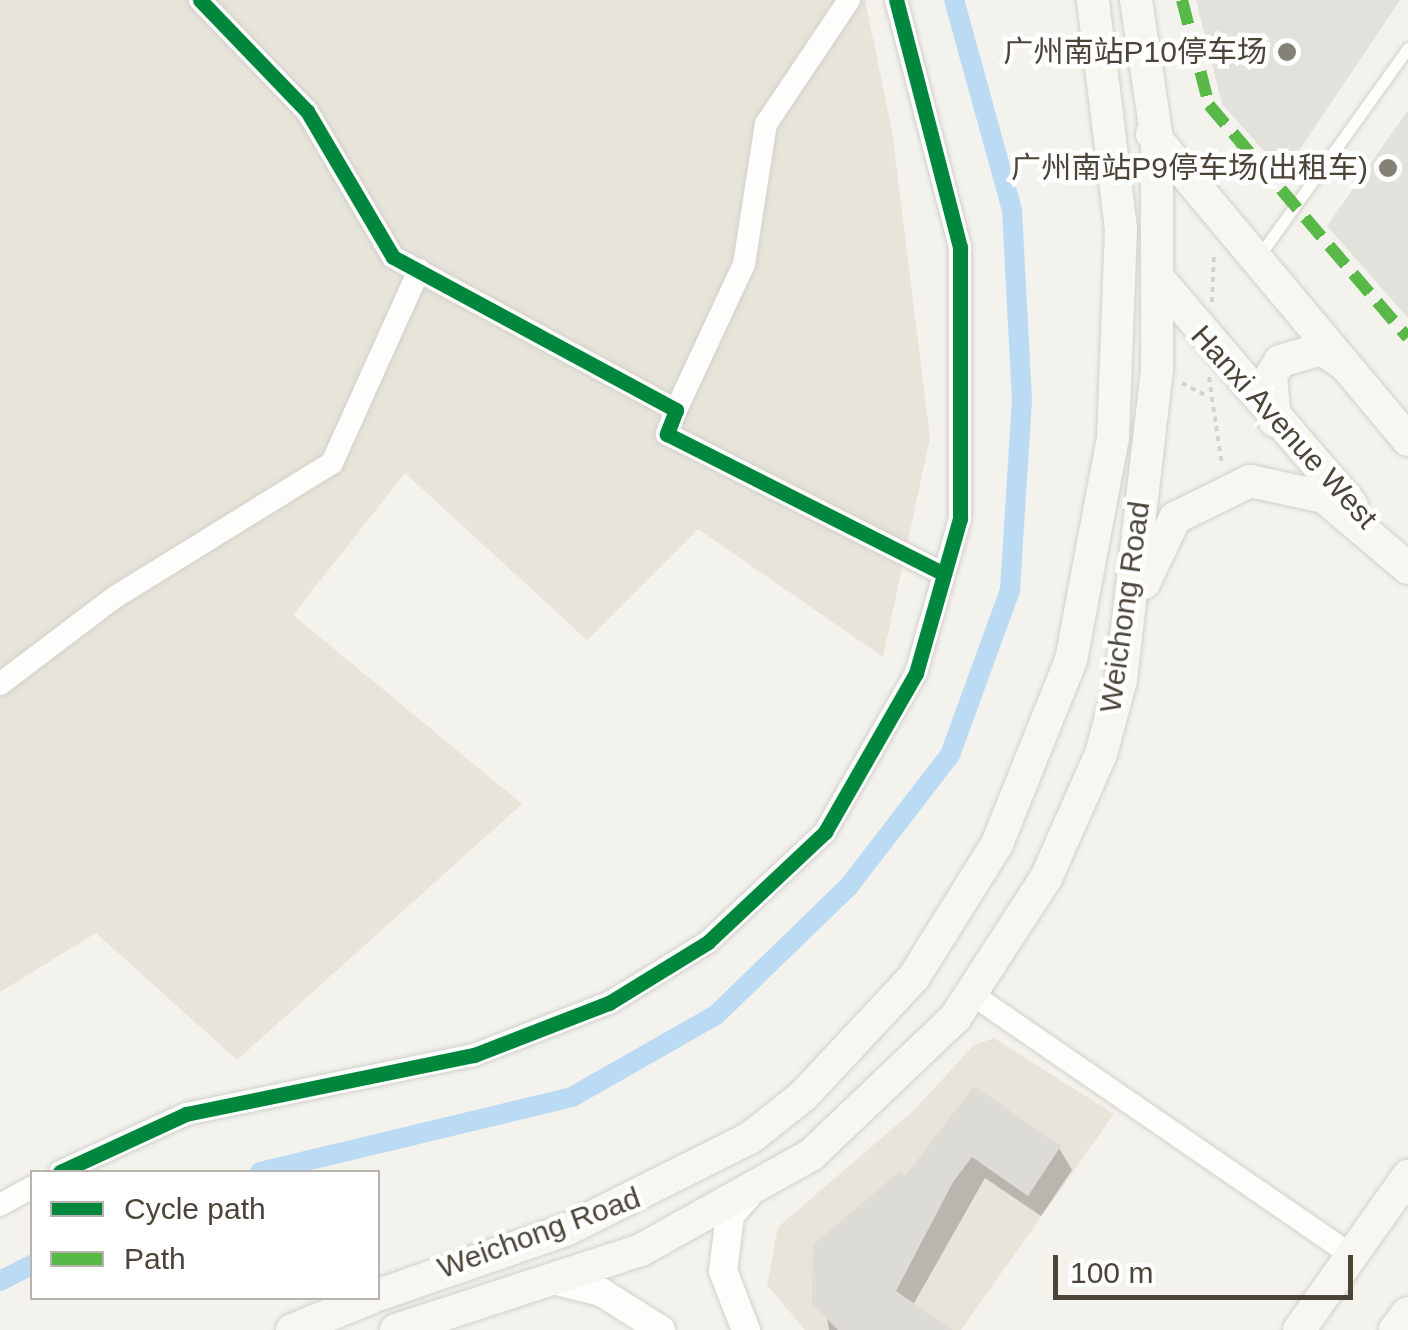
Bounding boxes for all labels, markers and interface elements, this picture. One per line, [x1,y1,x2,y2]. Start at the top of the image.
place label: 广州南站P10停车场 [1004,34,1267,70]
marker: 广州南站P10停车场 [1276,41,1298,63]
place label: 广州南站P9停车场(出租车) [1011,150,1368,186]
marker: 广州南站P9停车场(出租车) [1377,157,1399,179]
street label: Hanxi Avenue West [1183,317,1385,537]
street label: Weichong Road [1092,499,1158,715]
legend [30,1170,380,1300]
street label: Weichong Road [433,1180,645,1286]
text: Cycle path [124,1192,266,1225]
scale bar [1058,1235,1358,1297]
text: Path [124,1242,186,1275]
text: 100 m [1070,1256,1153,1289]

